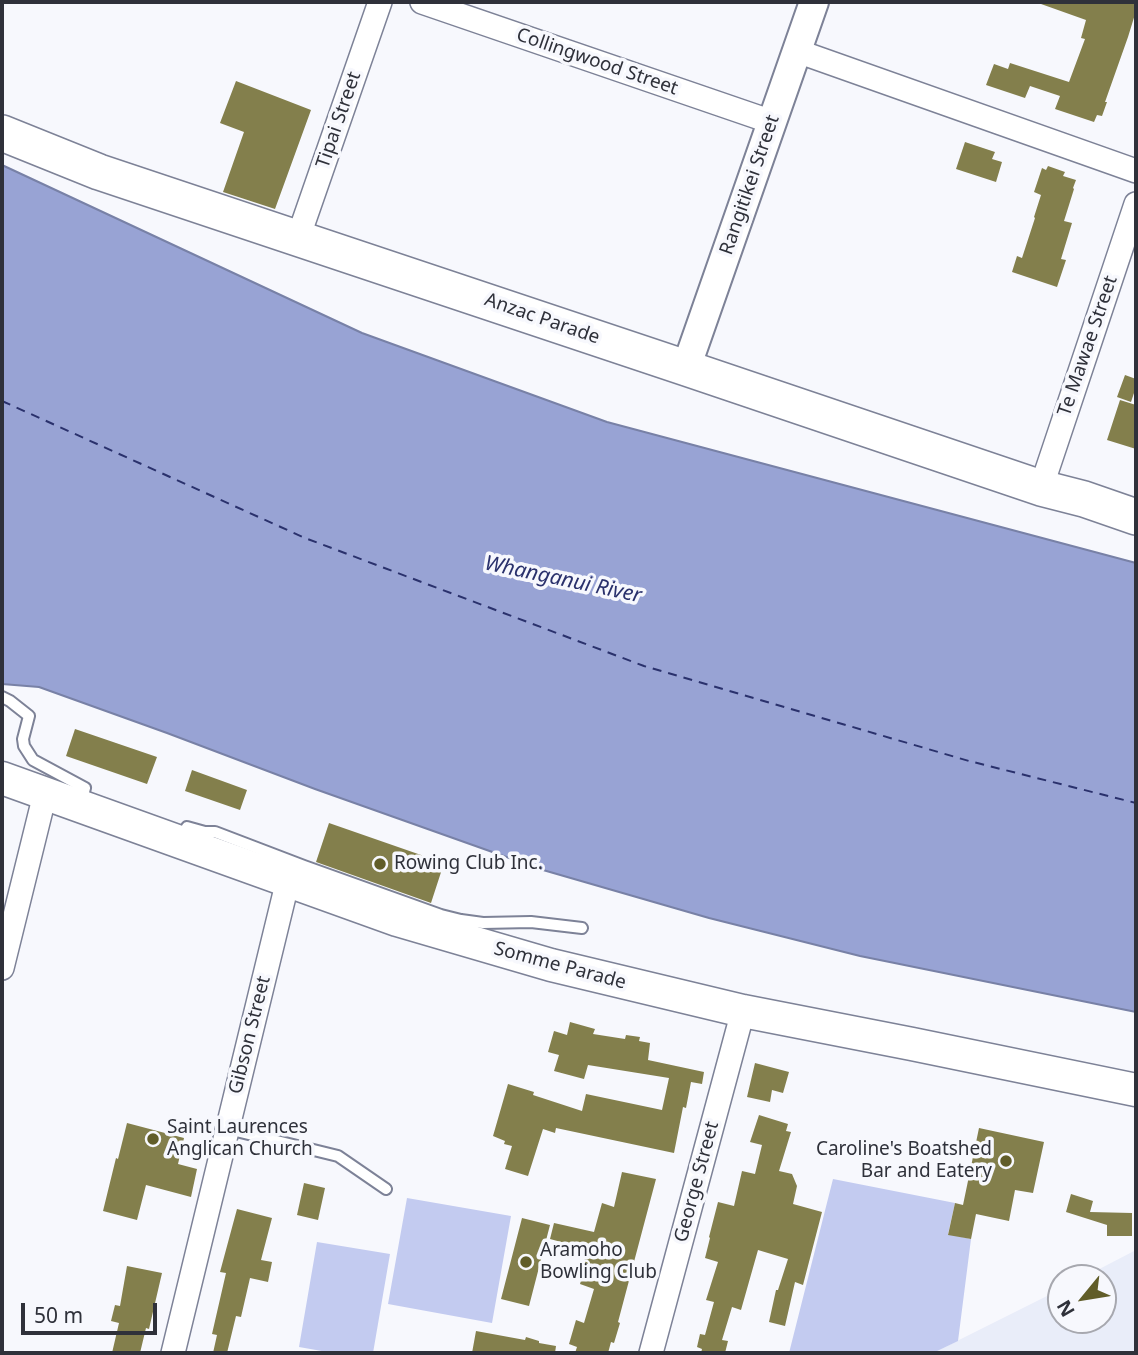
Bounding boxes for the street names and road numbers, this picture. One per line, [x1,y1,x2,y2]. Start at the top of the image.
street label: Collingwood Street [513,24,681,100]
street label: Tipai Street [312,69,366,171]
street label: Rangitikei Street [715,112,785,258]
street label: Te Mawae Street [1053,273,1123,419]
street label: Anzac Parade [481,289,603,349]
street label: Somme Parade [491,937,629,995]
street label: Gibson Street [224,974,276,1096]
street label: George Street [670,1119,724,1245]

